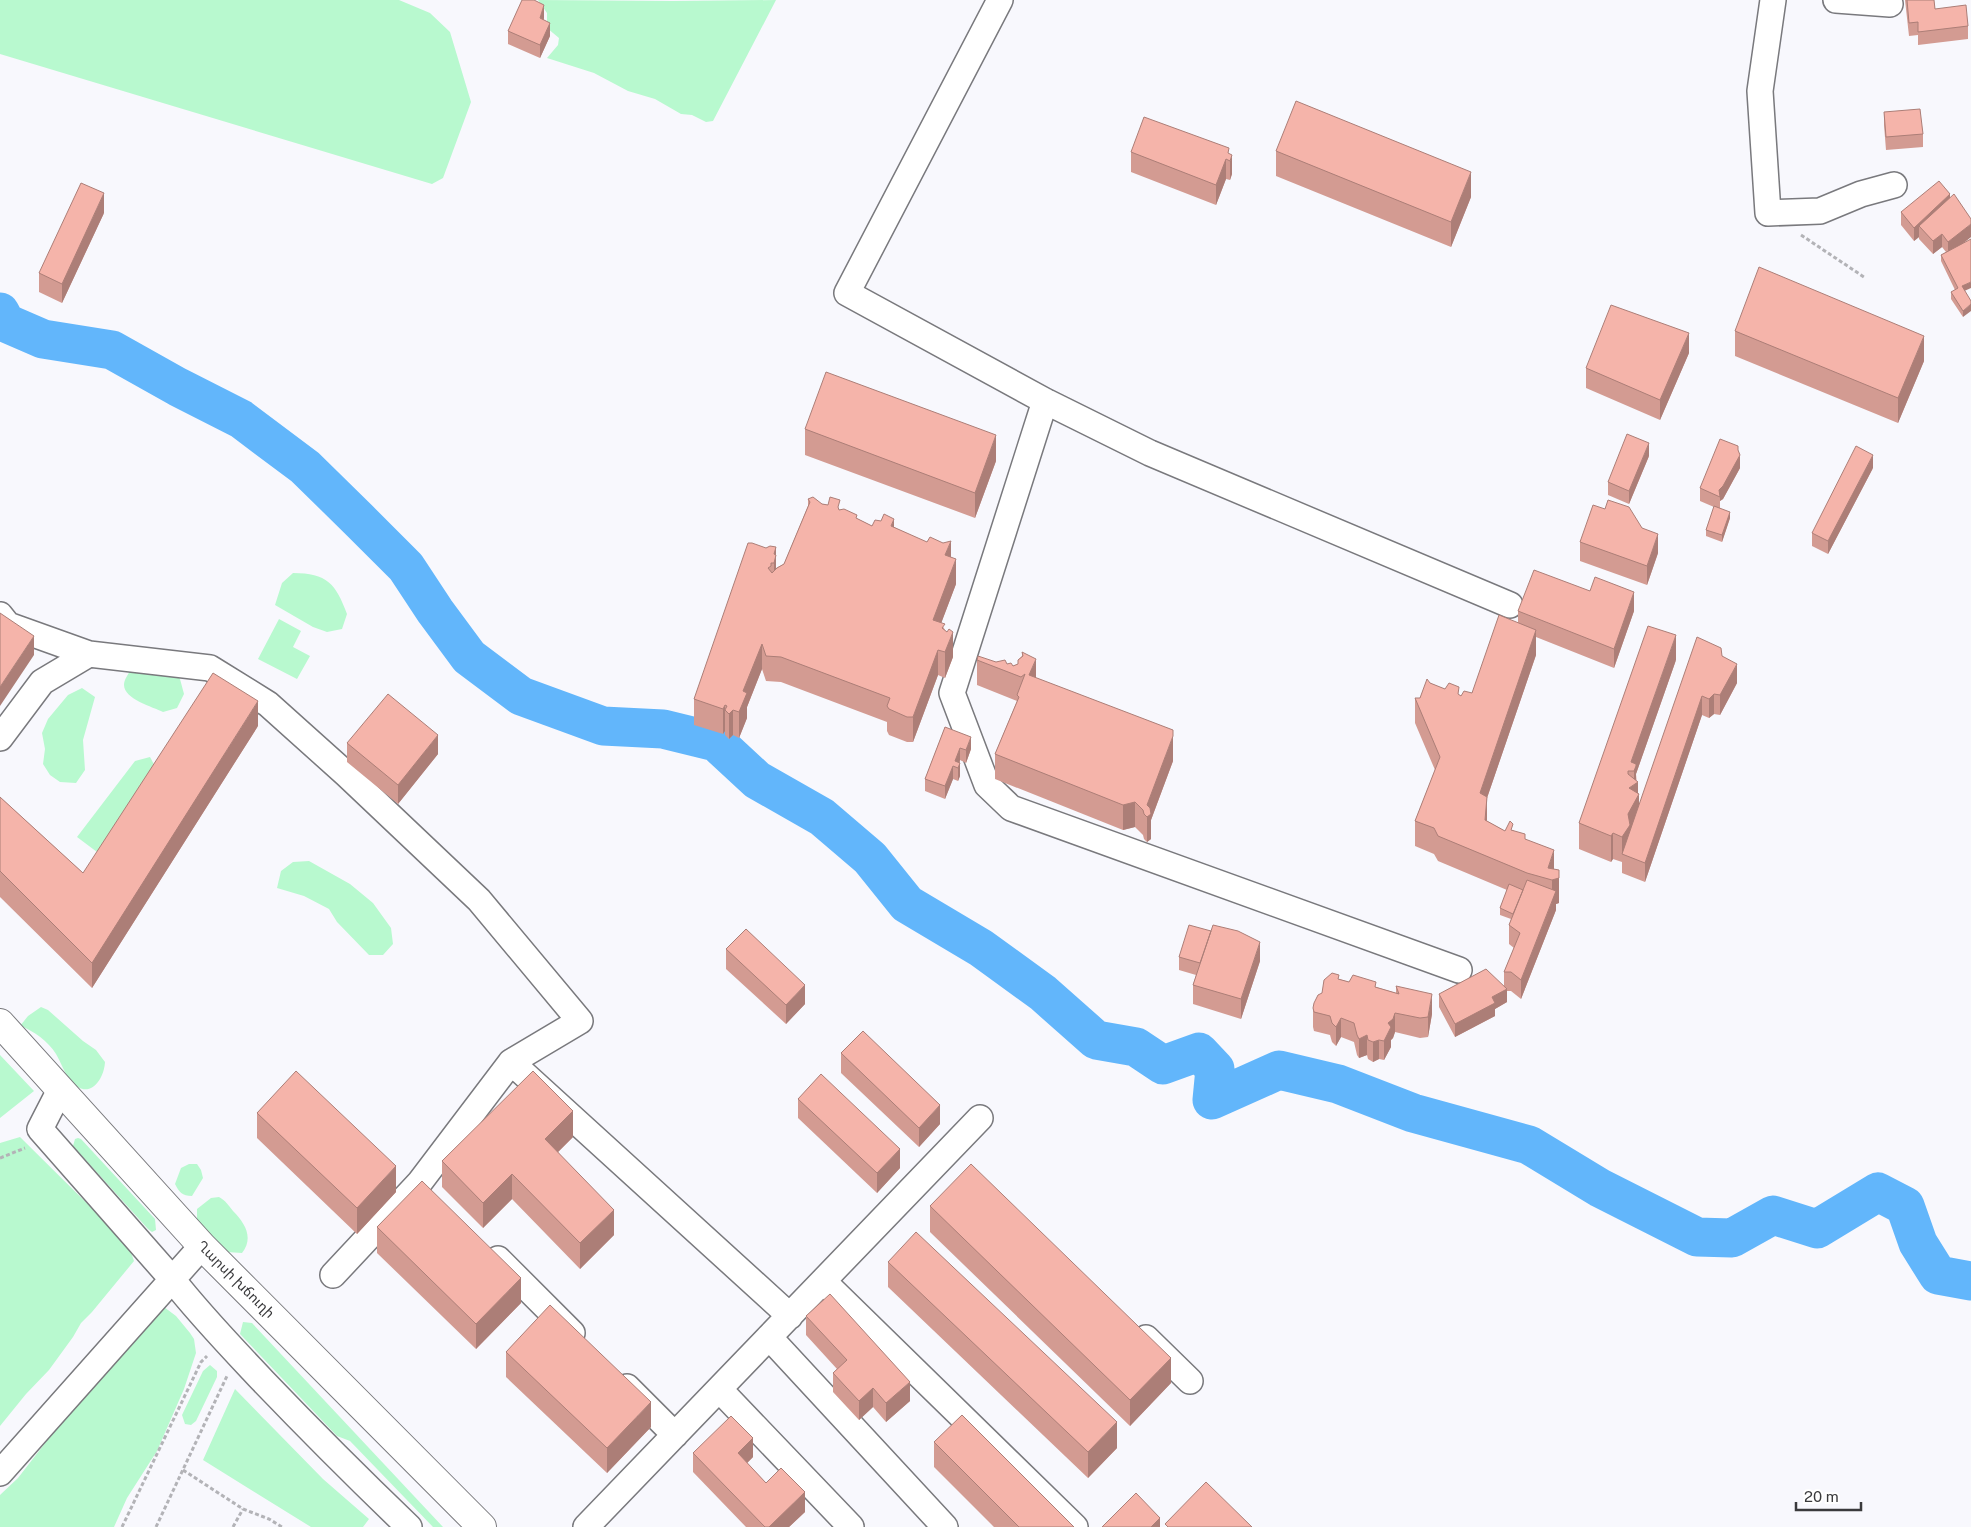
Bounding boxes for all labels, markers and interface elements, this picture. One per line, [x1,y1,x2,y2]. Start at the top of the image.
street label: Ղարսի խճուղի [194,1237,278,1321]
scale bar [1796,1480,1861,1512]
text: 20 m [1804,1488,1839,1505]

